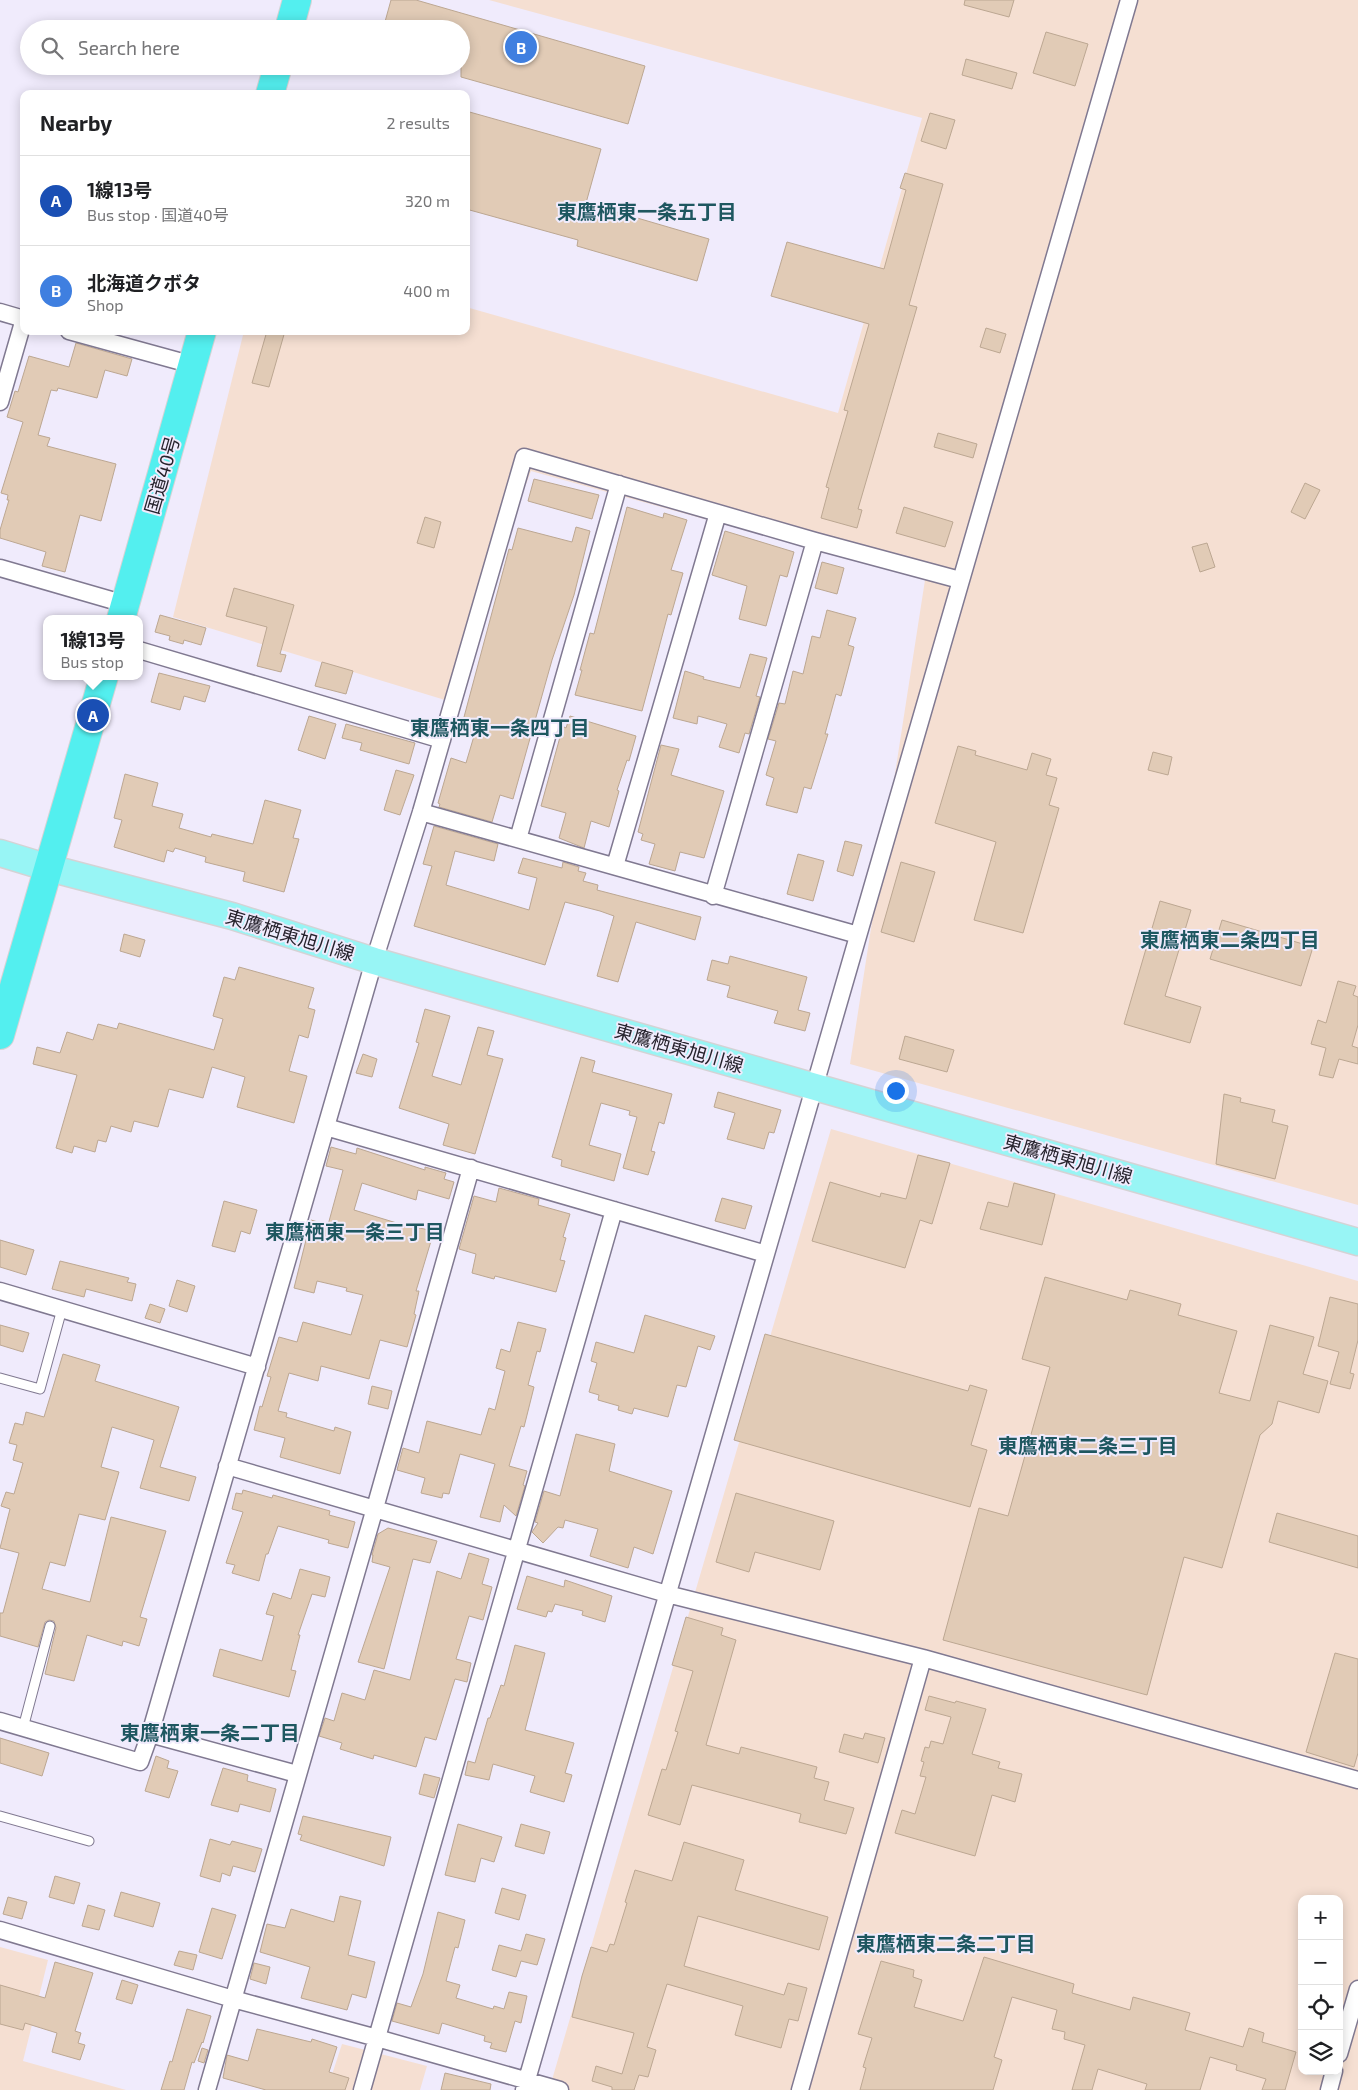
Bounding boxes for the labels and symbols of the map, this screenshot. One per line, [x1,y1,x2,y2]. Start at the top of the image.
pin: B [505,28,537,66]
district label: 東鷹栖東一条五丁目 [557,199,737,223]
street label: 国道40号 [139,433,184,517]
pin: A [77,696,109,734]
district label: 東鷹栖東一条四丁目 [410,715,590,739]
street label: 東鷹栖東旭川線 [223,904,357,965]
district label: 東鷹栖東二条四丁目 [1140,927,1320,951]
street label: 東鷹栖東旭川線 [612,1018,746,1077]
your location [883,1078,909,1104]
street label: 東鷹栖東旭川線 [1001,1129,1135,1188]
district label: 東鷹栖東一条三丁目 [265,1219,445,1243]
district label: 東鷹栖東二条三丁目 [998,1433,1178,1457]
district label: 東鷹栖東一条二丁目 [120,1720,300,1744]
district label: 東鷹栖東二条二丁目 [856,1931,1036,1955]

